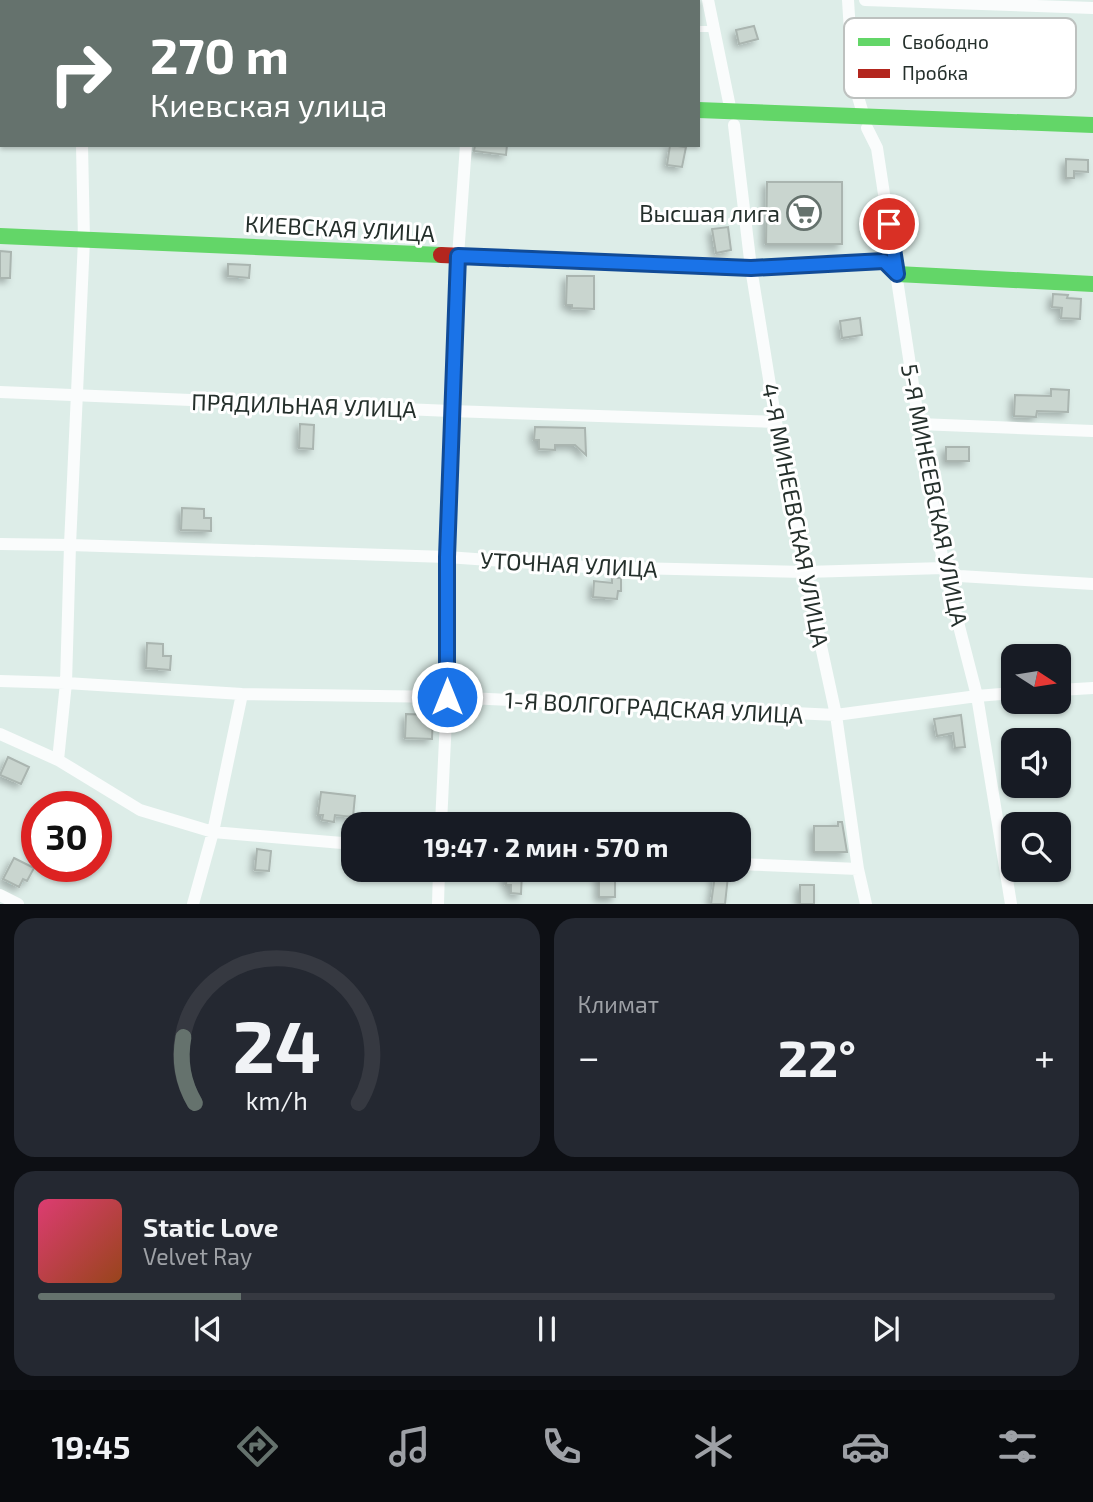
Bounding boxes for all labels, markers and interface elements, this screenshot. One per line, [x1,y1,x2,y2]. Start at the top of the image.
legend [844,18,1076,98]
text: 270 m [150,25,289,84]
icon: right [35,28,126,119]
text: Свободно [902,30,989,53]
text: Пробка [902,61,968,84]
text: Киевская улица [150,85,387,123]
supermarket icon: Высшая лига [785,194,823,232]
pin [859,194,919,254]
place label: Высшая лига [639,199,780,227]
icon: arrive [870,205,908,243]
street label: КИЕВСКАЯ УЛИЦА [244,209,436,247]
street label: 5-Я МИНЕЕВСКАЯ УЛИЦА [896,361,974,629]
street label: 4-Я МИНЕЕВСКАЯ УЛИЦА [757,380,835,650]
street label: ПРЯДИЛЬНАЯ УЛИЦА [191,387,418,423]
street label: УТОЧНАЯ УЛИЦА [480,545,659,583]
north arrow [1001,644,1071,714]
map controls [1001,644,1071,882]
position arrow [410,660,484,734]
street label: 1-Я ВОЛГОГРАДСКАЯ УЛИЦА [504,685,805,729]
button: sound [1001,728,1071,798]
speed limit sign: 30 [21,791,112,882]
button: search [1001,812,1071,882]
text: 19:47 · 2 мин · 570 m [424,831,668,862]
text: Климат [578,990,659,1018]
text: 24 [232,1001,321,1089]
text: 22° [778,1025,856,1087]
text: − [578,1033,600,1079]
text: + [1034,1033,1055,1079]
text: km/h [246,1085,308,1115]
text: Static Love [143,1211,279,1242]
text: Velvet Ray [143,1242,252,1270]
icon: previous [189,1310,227,1348]
icon: pause [528,1310,566,1348]
icon: next [867,1310,905,1348]
icon: directions [233,1422,282,1471]
icon: music [385,1422,434,1471]
icon: phone [537,1422,586,1471]
icon: climate [689,1422,738,1471]
icon: car [841,1422,890,1471]
icon: filters [993,1422,1042,1471]
text: 19:45 [51,1427,130,1465]

